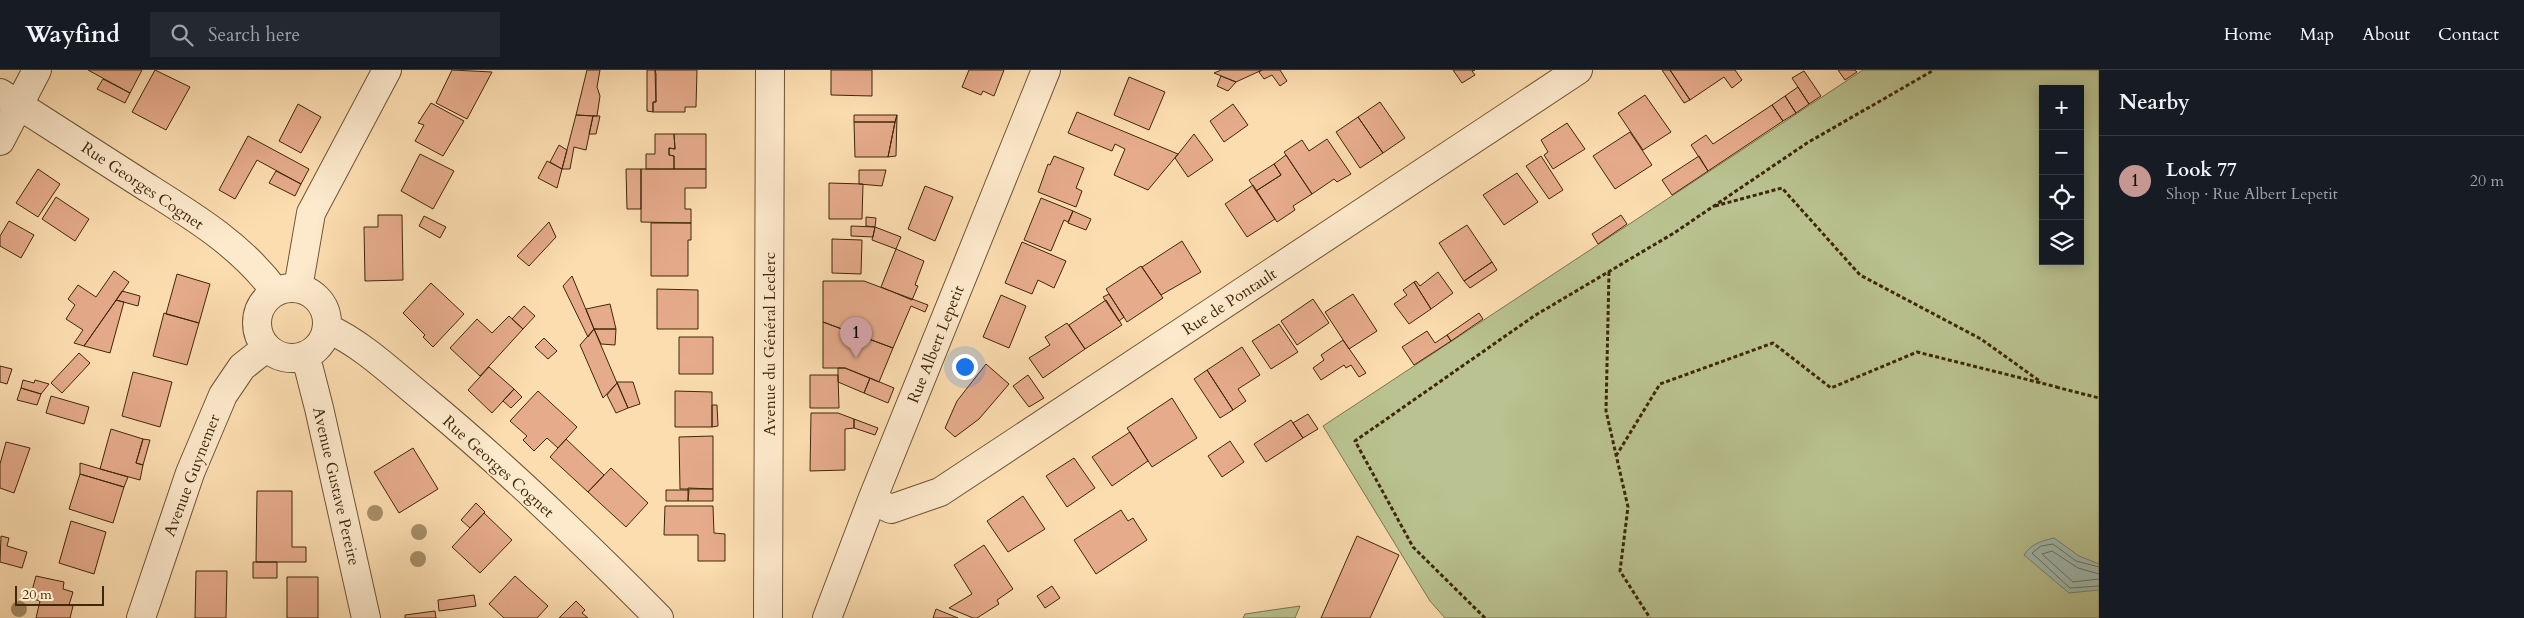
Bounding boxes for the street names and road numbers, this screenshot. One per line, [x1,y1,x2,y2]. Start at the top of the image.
street label: Rue Georges Cognet [77,137,208,235]
street label: Avenue du Général Leclerc [759,252,781,436]
street label: Rue de Pontault [1178,263,1281,341]
street label: Rue Albert Lepetit [902,282,970,407]
street label: Avenue Gustave Pereire [307,405,365,568]
street label: Avenue Guynemer [159,411,225,540]
street label: Rue Georges Cognet [438,411,559,523]

